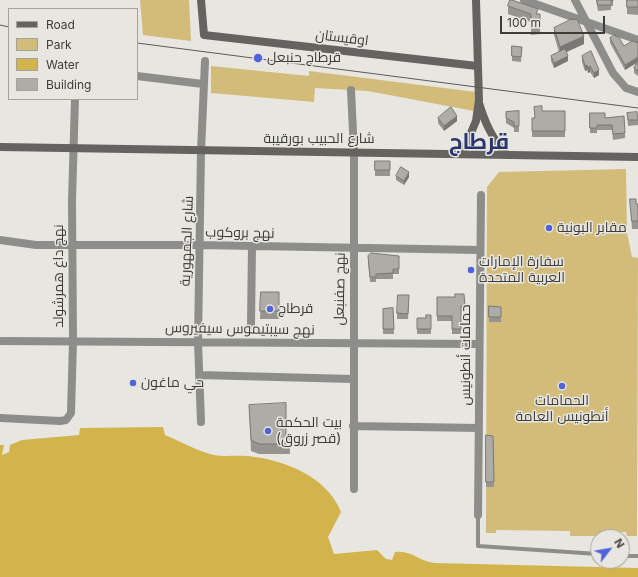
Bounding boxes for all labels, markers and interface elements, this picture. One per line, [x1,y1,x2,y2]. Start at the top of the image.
legend [8,8,138,100]
scale bar [502,8,607,34]
text: 100 m [507,15,541,30]
text: Road [46,17,75,32]
street label: اوقيستان [314,26,370,50]
text: Park [46,37,72,52]
place label: قرطاج حنبعل [267,50,341,66]
marker: قرطاج حنبعل [252,52,264,64]
text: Water [46,57,79,72]
text: Building [46,77,91,92]
district label: قرطاج [449,129,509,155]
street label: شارع الحبيب بورقيبة [263,131,375,147]
street label: شارع الجمهورية [177,195,197,287]
place label: مقابر البونية [557,220,627,236]
marker: مقابر البونية [544,223,554,233]
street label: نهج داغ همرشولد [51,224,67,328]
street label: نهج بروكوب [205,224,275,242]
street label: نهج صفنبعل [331,252,349,326]
place label: سفارة الإمارات العربية المتحدة [479,254,565,286]
marker: سفارة الإمارات العربية المتحدة [466,265,476,275]
place label: قرطاج [278,301,313,317]
marker: قرطاج [265,304,275,314]
street label: حمامات أنطونيس [458,305,474,405]
street label: نهج سيبتيموس سيفيروس [165,319,315,339]
place label: حي ماغون [141,375,204,391]
marker: حي ماغون [128,378,138,388]
marker: الحمامات أنطونيس العامة [557,381,567,391]
place label: الحمامات أنطونيس العامة [515,393,609,426]
place label: بيت الحكمة (قصر زروق) [276,415,342,448]
marker: بيت الحكمة (قصر زروق) [263,426,273,436]
north arrow [590,529,630,569]
text: N [611,536,628,551]

